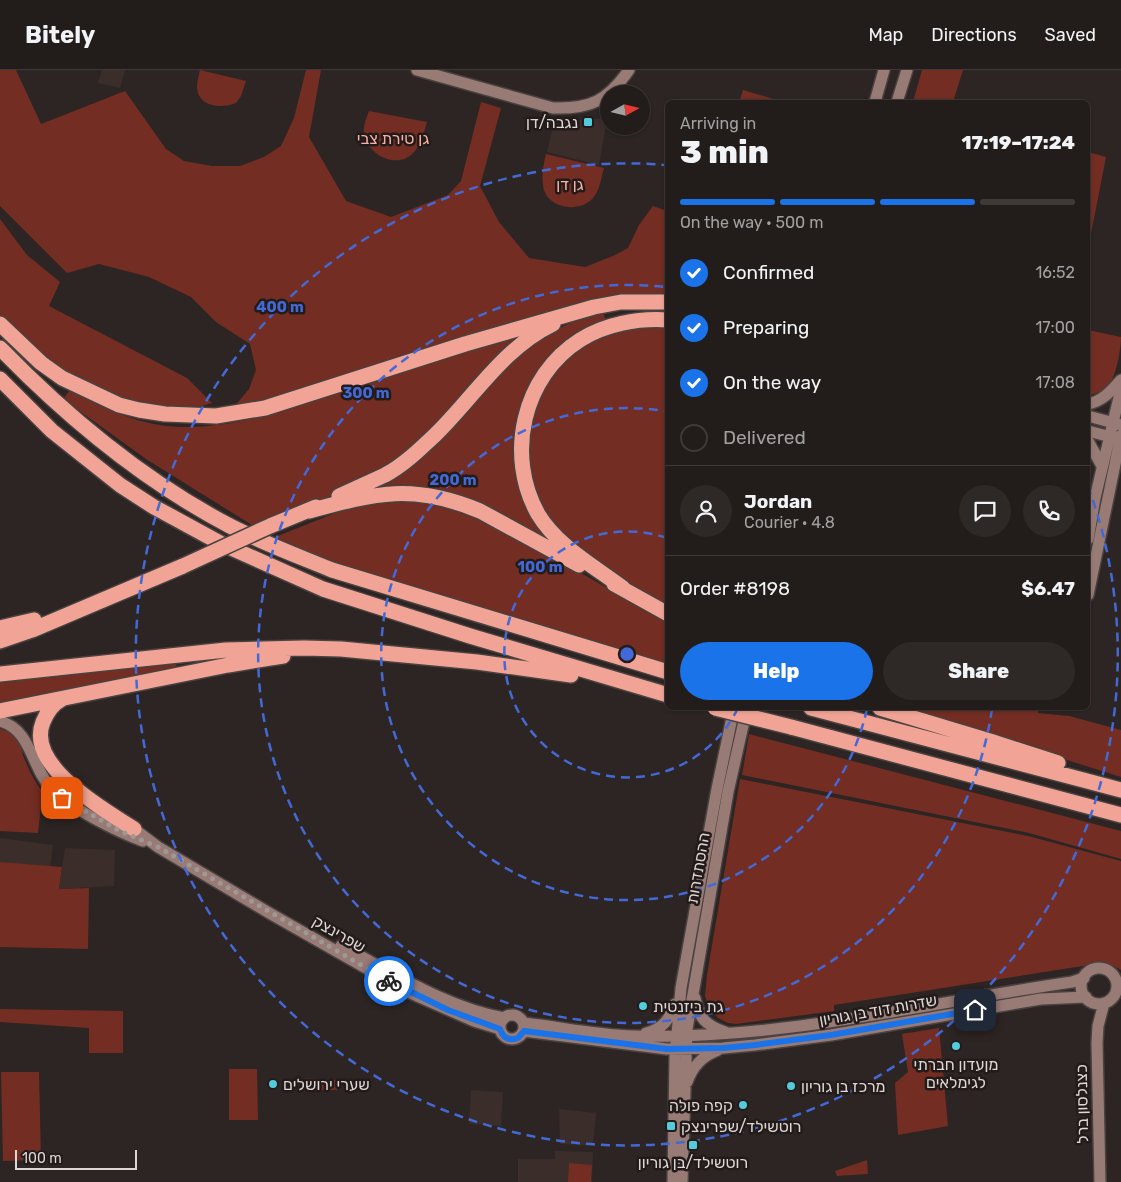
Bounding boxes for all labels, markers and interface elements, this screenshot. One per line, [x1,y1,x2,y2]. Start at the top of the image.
text: Bitely [25,21,95,49]
text: Map [868,24,903,46]
text: Directions [931,24,1017,46]
text: Saved [1045,24,1096,46]
north arrow [600,85,650,135]
map controls [600,85,650,135]
place label: נגבה/דן [526,113,578,132]
text: Arriving in [680,114,756,133]
marker: נגבה/דן [582,116,594,128]
park label: גן טירת צבי [357,129,429,148]
text: 17:19–17:24 [961,131,1075,154]
text: 3 min [680,133,769,171]
park label: גן דן [556,175,584,194]
text: On the way · 500 m [680,213,823,232]
icon: check [680,259,708,287]
text: Confirmed [723,261,814,284]
text: 16:52 [1036,263,1075,282]
text: 400 m [256,298,304,316]
icon: check [680,314,708,342]
text: Preparing [723,316,809,339]
text: 17:00 [1036,318,1075,337]
icon: check [680,369,708,397]
text: On the way [723,371,821,394]
text: 17:08 [1036,373,1075,392]
text: 300 m [342,384,390,402]
text: Delivered [723,426,806,449]
text: 200 m [429,471,477,489]
button: person [680,485,732,537]
button: chat [959,485,1011,537]
button: phone [1023,485,1075,537]
text: Jordan [744,490,812,513]
text: Courier · 4.8 [744,513,835,532]
text: 100 m [518,558,562,576]
text: Order #8198 [680,577,790,600]
text: $6.47 [1021,577,1075,600]
button: Help [680,642,873,700]
button: Share [883,642,1075,700]
centre of rings [618,645,636,663]
pin [41,777,83,819]
icon: bag [48,784,76,812]
street label: ההסתדרות [682,831,714,905]
street label: שפרינצק [309,911,369,957]
courier [364,956,414,1006]
icon: bike [375,967,403,995]
pin [954,989,996,1031]
street label: שדרות דוד בן גוריון [818,990,938,1030]
icon: home [961,996,989,1024]
place label: גת ביזנטית [653,997,724,1016]
marker: גת ביזנטית [637,1000,649,1012]
marker: מןעדון חברתי לגימלאים [950,1040,962,1052]
place label: מןעדון חברתי לגימלאים [913,1055,999,1092]
street label: כצנלסון ברל [1072,1064,1092,1144]
place label: שערי ירושלים [283,1075,370,1094]
place label: מרכז בן גוריון [801,1077,885,1096]
marker: שערי ירושלים [267,1078,279,1090]
marker: מרכז בן גוריון [785,1080,797,1092]
place label: קפה פולה [669,1096,733,1115]
marker: קפה פולה [737,1099,749,1111]
place label: רוטשילד/שפרינצק [681,1117,801,1136]
marker: רוטשילד/שפרינצק [665,1120,677,1132]
marker: רוטשילד/בן גוריון [687,1139,699,1151]
scale bar [15,1147,138,1170]
text: 100 m [22,1150,62,1167]
place label: רוטשילד/בן גוריון [638,1153,748,1172]

